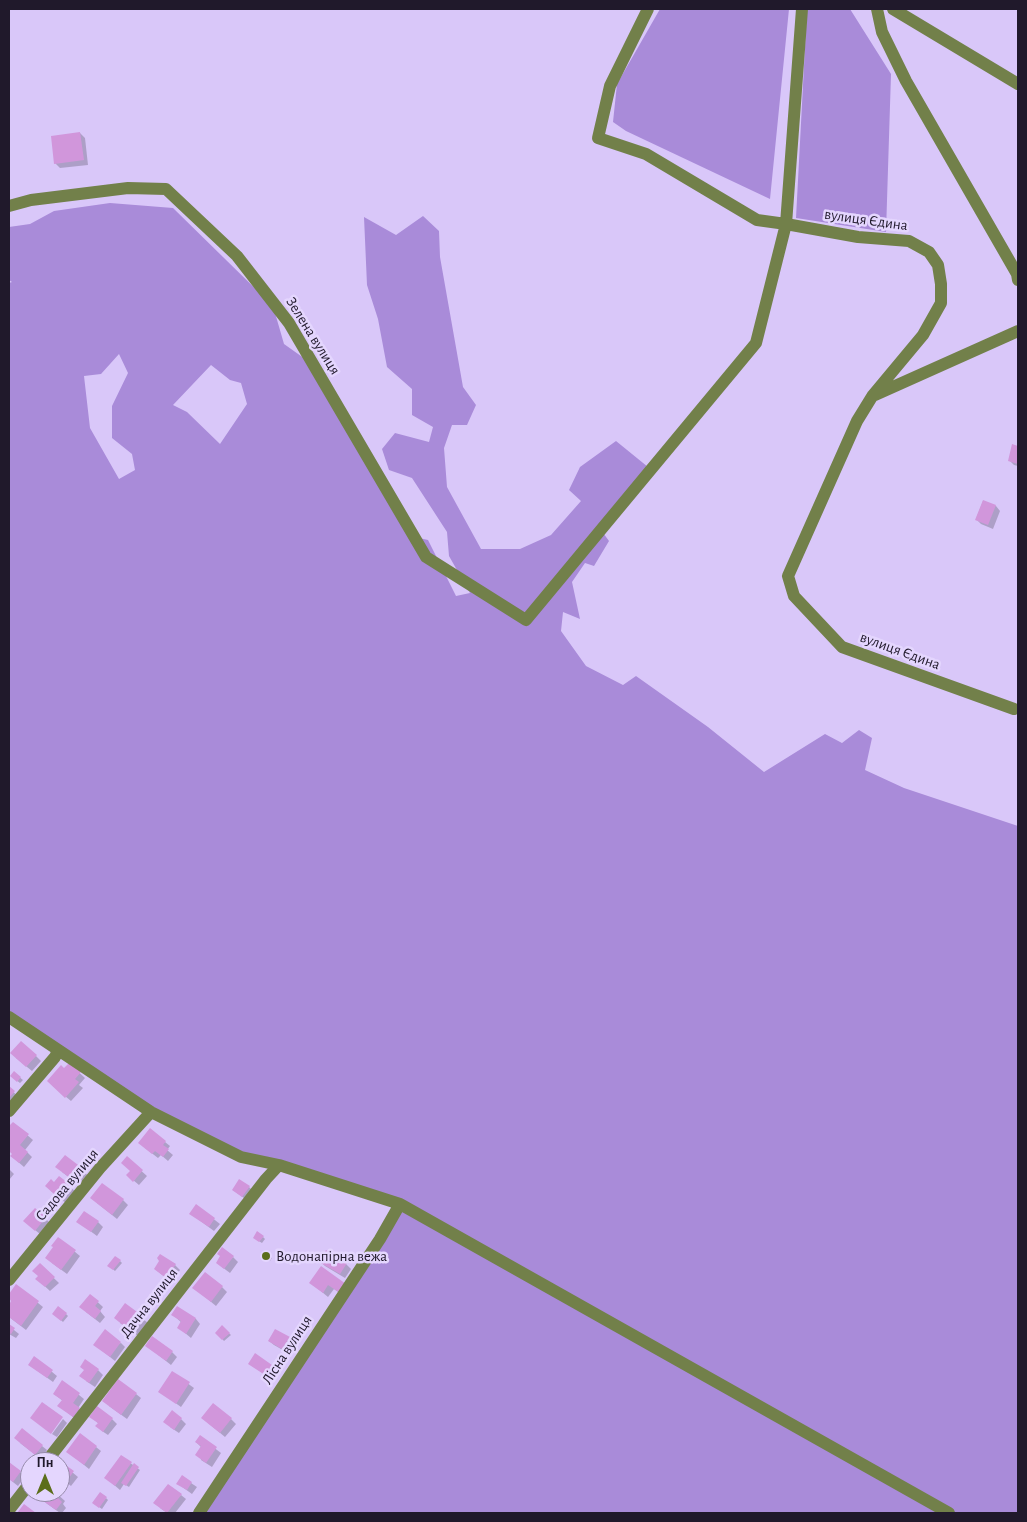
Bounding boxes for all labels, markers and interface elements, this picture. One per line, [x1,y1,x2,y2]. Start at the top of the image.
street label: вулиця Єдина [823,205,909,235]
street label: Зелена вулиця [282,294,344,378]
street label: вулиця Єдина [857,628,943,674]
street label: Садова вулиця [32,1145,102,1225]
place label: Водонапірна вежа [276,1247,387,1265]
marker: Водонапірна вежа [260,1250,272,1262]
street label: Дачна вулиця [116,1265,182,1341]
street label: Лісна вулиця [258,1312,316,1388]
north arrow [20,1452,70,1502]
text: Пн [36,1456,54,1470]

